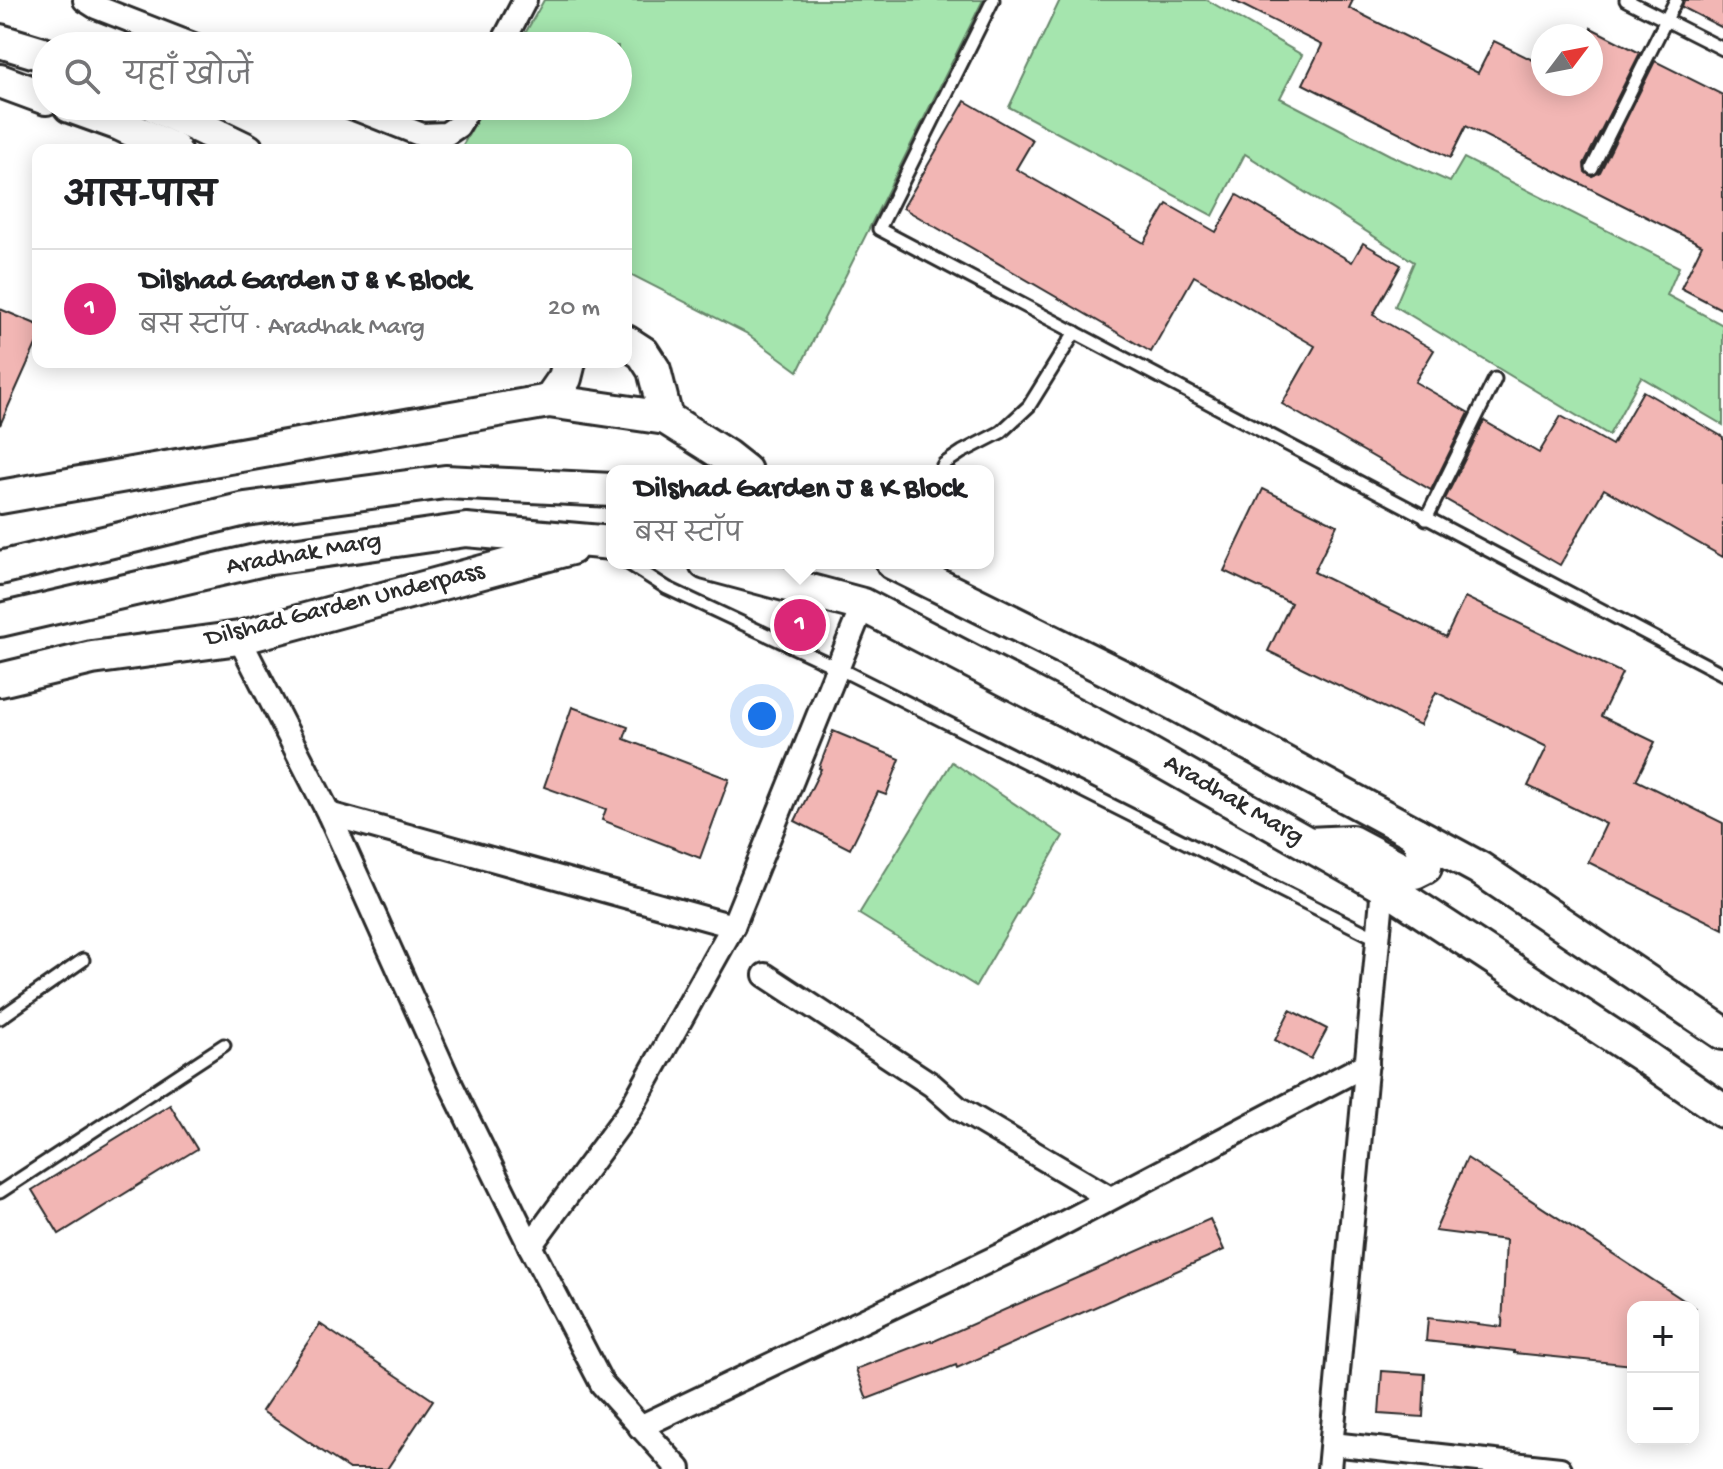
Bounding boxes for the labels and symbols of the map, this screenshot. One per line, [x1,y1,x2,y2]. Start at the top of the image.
north arrow [1531,24,1603,96]
street label: Aradhak Marg [224,526,384,584]
street label: Dilshad Garden Underpass [200,556,489,656]
pin: 1 [774,595,826,655]
your location [742,696,782,736]
street label: Aradhak Marg [1157,748,1309,854]

